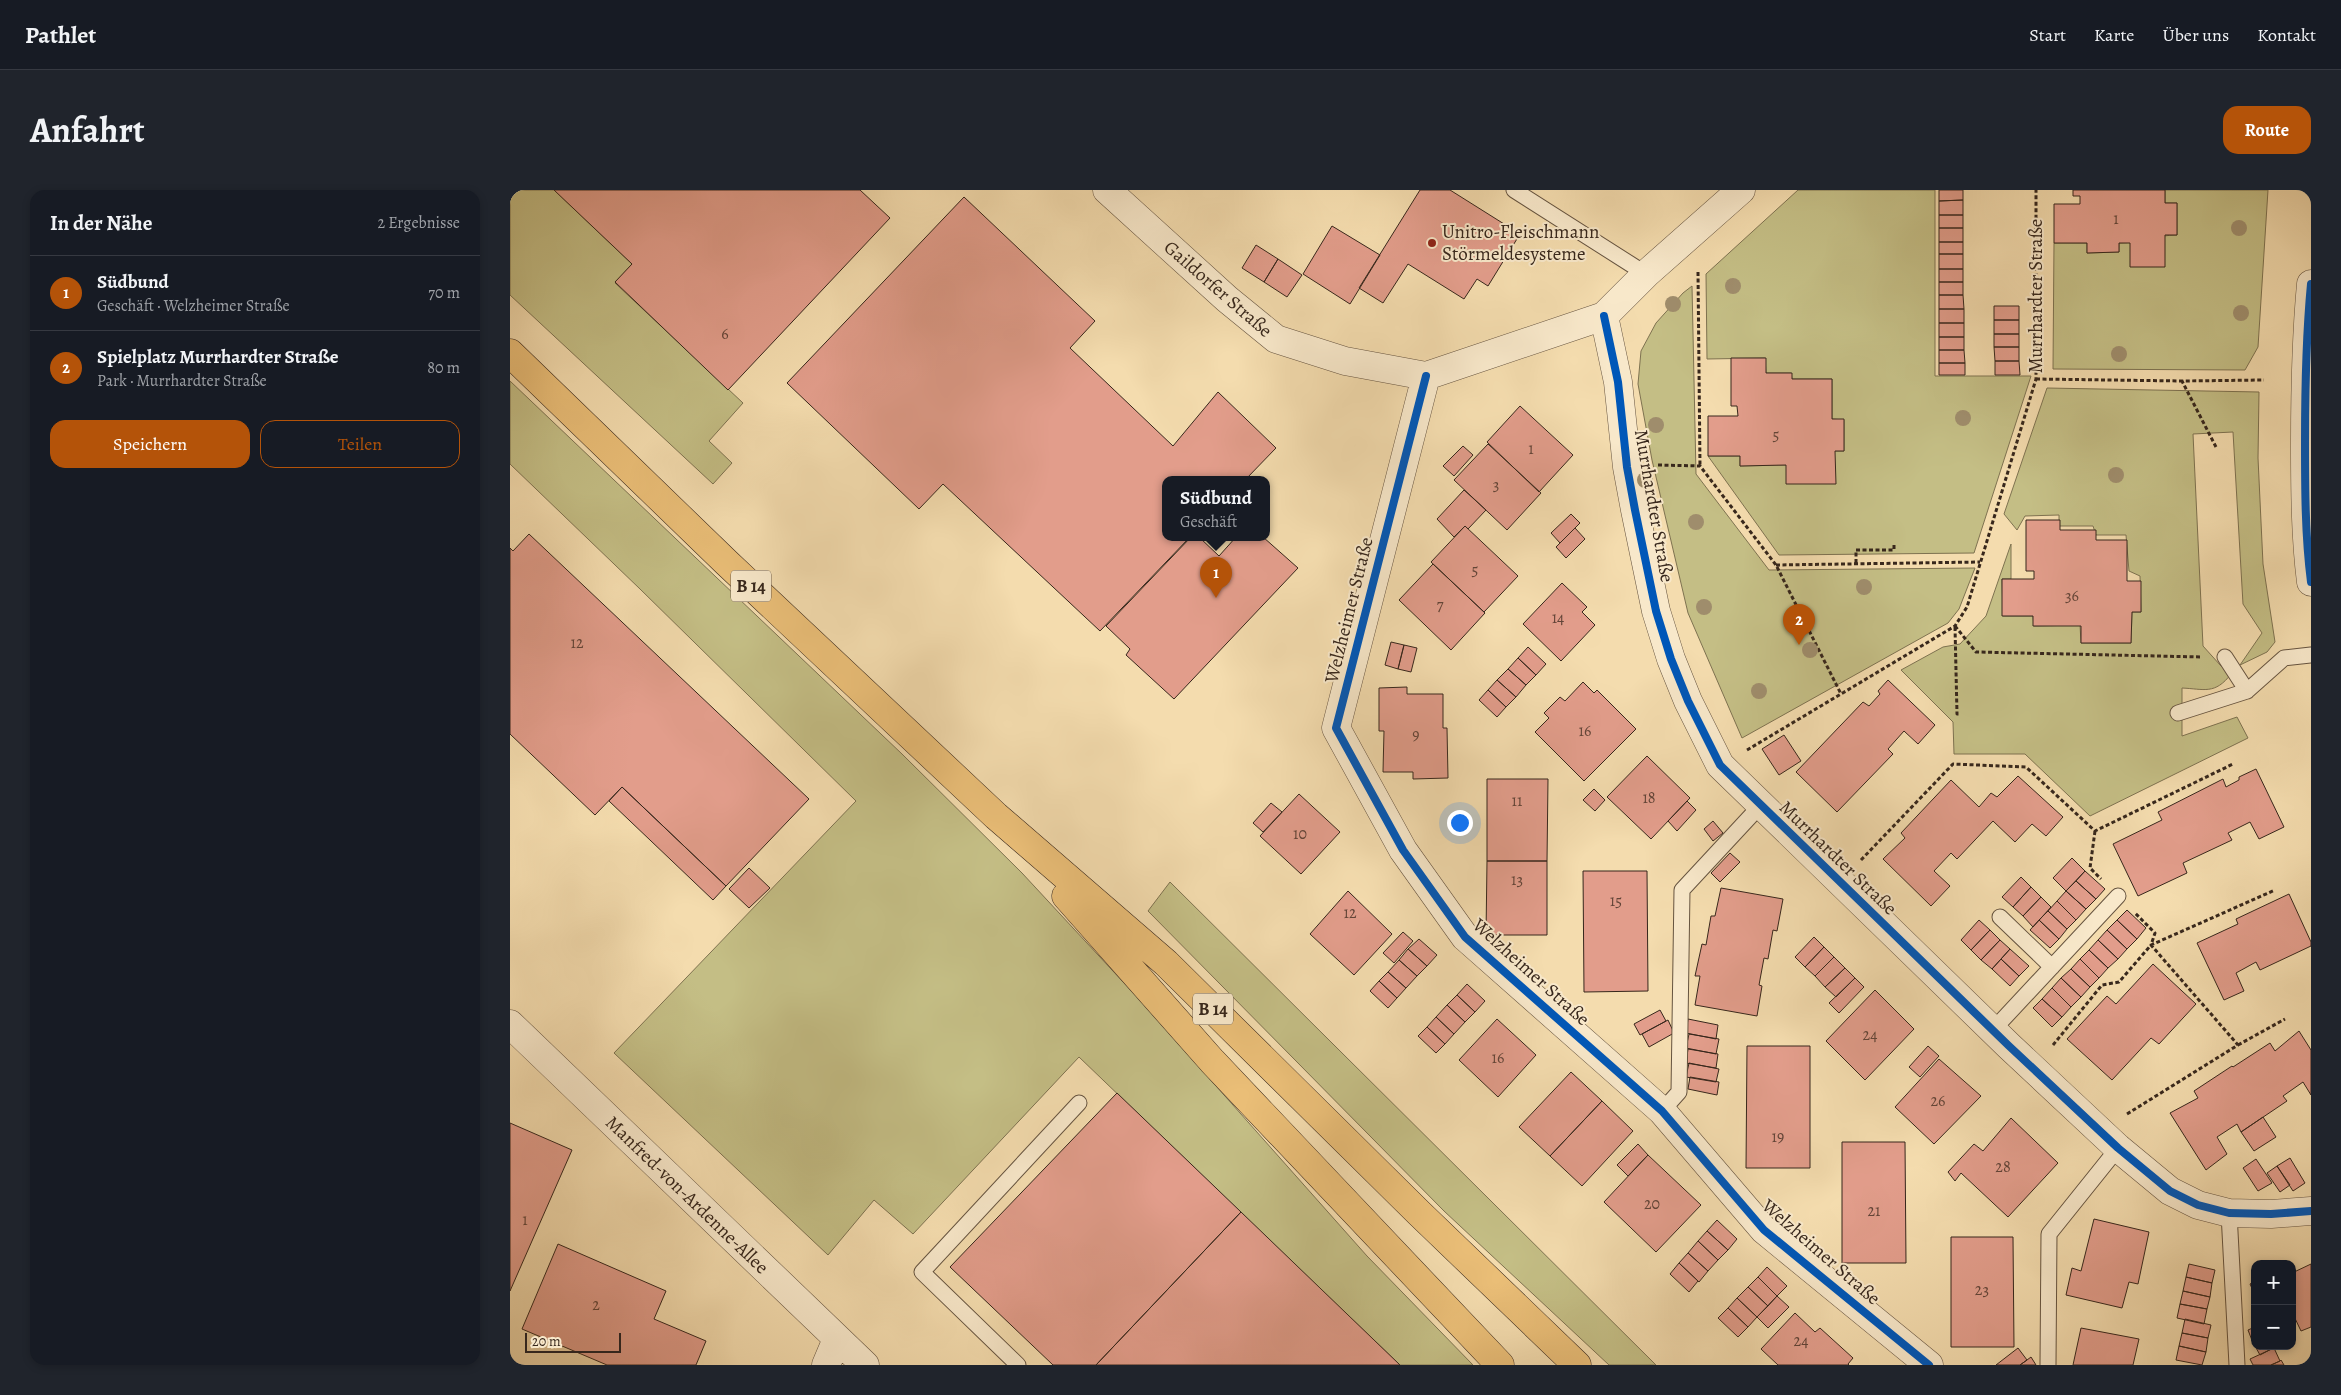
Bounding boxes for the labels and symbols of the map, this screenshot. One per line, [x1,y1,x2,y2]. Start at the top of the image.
house number: 1 [2113,208,2119,230]
place label: Unitro-Fleischmann Störmeldesysteme [1442,219,1599,267]
street label: Murrhardter Straße [2023,219,2049,373]
street label: Gaildorfer Straße [1158,235,1278,343]
marker: Unitro-Fleischmann Störmeldesysteme [1426,237,1438,249]
house number: 6 [721,323,729,345]
house number: 5 [1773,424,1780,446]
street label: Murrhardter Straße [1628,428,1680,584]
house number: 1 [1528,438,1534,460]
house number: 3 [1493,474,1499,496]
street label: Welzheimer Straße [1318,534,1380,687]
pin: 1 [1200,557,1232,598]
house number: 5 [1472,559,1479,581]
road number: B 14 [731,571,771,602]
house number: 36 [2065,585,2079,607]
house number: 7 [1437,594,1444,616]
pin: 2 [1783,604,1815,645]
house number: 14 [1552,607,1564,629]
house number: 12 [570,632,584,654]
house number: 16 [1579,720,1591,742]
house number: 9 [1412,724,1420,746]
house number: 18 [1642,787,1656,809]
house number: 11 [1512,790,1523,812]
street label: Murrhardter Straße [1773,795,1903,921]
your location [1447,810,1473,836]
house number: 10 [1293,823,1307,845]
house number: 13 [1511,869,1523,891]
house number: 15 [1610,890,1622,912]
house number: 12 [1343,902,1357,924]
street label: Welzheimer Straße [1466,912,1595,1032]
road number: B 14 [1193,994,1233,1024]
house number: 24 [1863,1024,1877,1046]
house number: 16 [1492,1047,1504,1069]
house number: 26 [1931,1090,1946,1112]
street label: Manfred-von-Ardenne-Allee [600,1110,774,1280]
house number: 19 [1772,1126,1784,1148]
house number: 28 [1995,1156,2011,1178]
street label: Welzheimer Straße [1755,1192,1886,1311]
house number: 20 [1644,1193,1660,1215]
house number: 21 [1867,1200,1881,1222]
house number: 1 [522,1209,528,1231]
house number: 23 [1975,1279,1989,1301]
house number: 2 [592,1294,600,1316]
scale bar [525,1330,621,1353]
house number: 24 [1794,1330,1808,1352]

